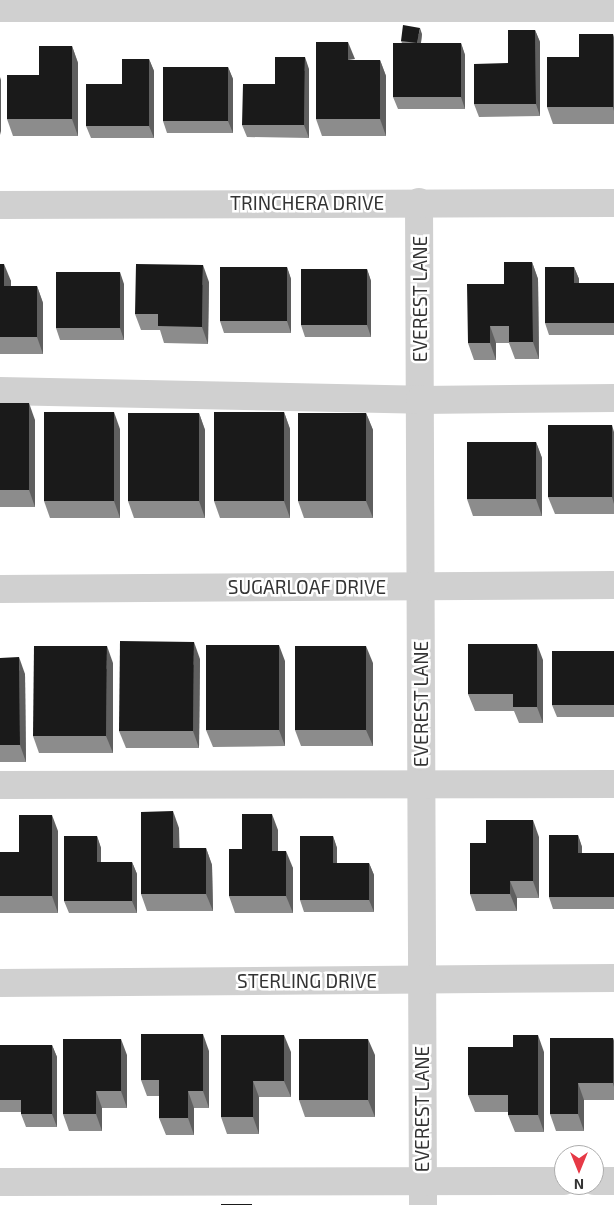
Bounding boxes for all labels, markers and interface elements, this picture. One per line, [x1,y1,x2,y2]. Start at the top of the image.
street label: TRINCHERA DRIVE [230,192,384,214]
street label: EVEREST LANE [409,236,431,362]
street label: SUGARLOAF DRIVE [228,576,386,598]
street label: EVEREST LANE [410,641,432,767]
street label: STERLING DRIVE [237,970,377,992]
street label: EVEREST LANE [411,1046,433,1172]
north arrow [554,1145,604,1195]
text: N [574,1176,584,1193]

